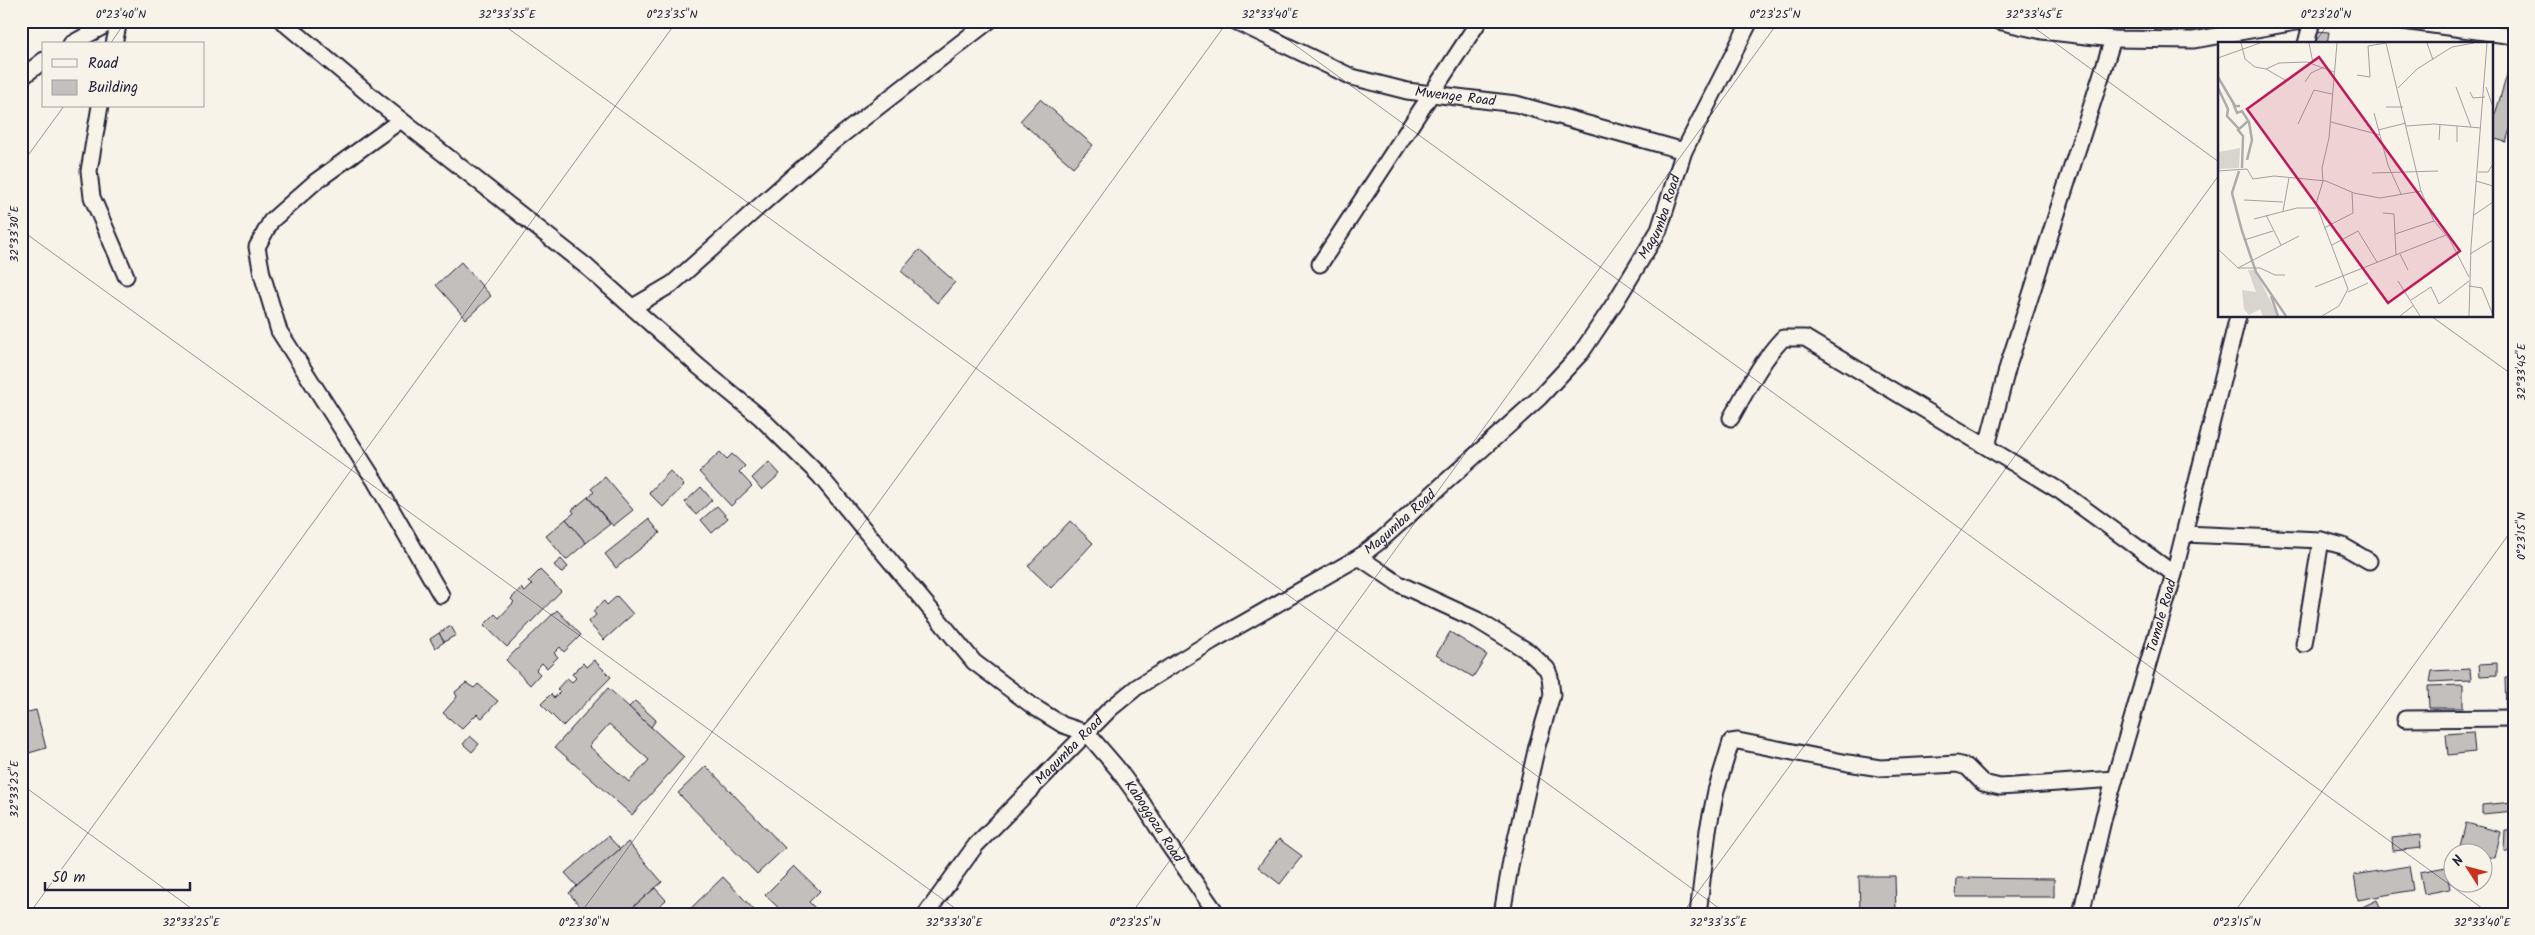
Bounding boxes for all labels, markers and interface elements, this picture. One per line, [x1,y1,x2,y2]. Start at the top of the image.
text: 0°23'40"N [96,5,146,24]
text: 32°33'35"E [478,5,537,24]
text: 0°23'35"N [646,5,698,24]
text: 32°33'40"E [1242,5,1299,24]
text: 0°23'25"N [1749,5,1801,24]
text: 32°33'45"E [2005,5,2064,24]
text: 0°23'20"N [2301,5,2351,24]
legend [42,42,205,108]
inset map [2218,42,2492,318]
text: Road [88,52,119,76]
text: Building [88,76,138,100]
street label: Mwenge Road [1414,81,1498,113]
street label: Magumba Road [1633,171,1687,264]
text: 32°33'30"E [5,204,24,263]
text: 32°33'45"E [2512,342,2531,401]
street label: Magumba Road [1359,484,1442,560]
text: 0°23'15"N [2512,512,2531,560]
street label: Tamale Road [2141,576,2183,655]
street label: Magumba Road [1030,710,1109,790]
text: 32°33'25"E [5,759,24,818]
street label: Kaboggoza Road [1118,776,1189,868]
north arrow [2442,842,2492,892]
text: N [2447,851,2470,871]
scale bar [45,860,190,892]
text: 50 m [52,866,86,890]
text: 32°33'25"E [162,913,221,932]
text: 0°23'30"N [559,913,609,932]
text: 32°33'30"E [925,913,984,932]
text: 0°23'25"N [1109,913,1161,932]
text: 32°33'35"E [1689,913,1748,932]
text: 0°23'15"N [2213,913,2261,932]
text: 32°33'40"E [2454,913,2511,932]

